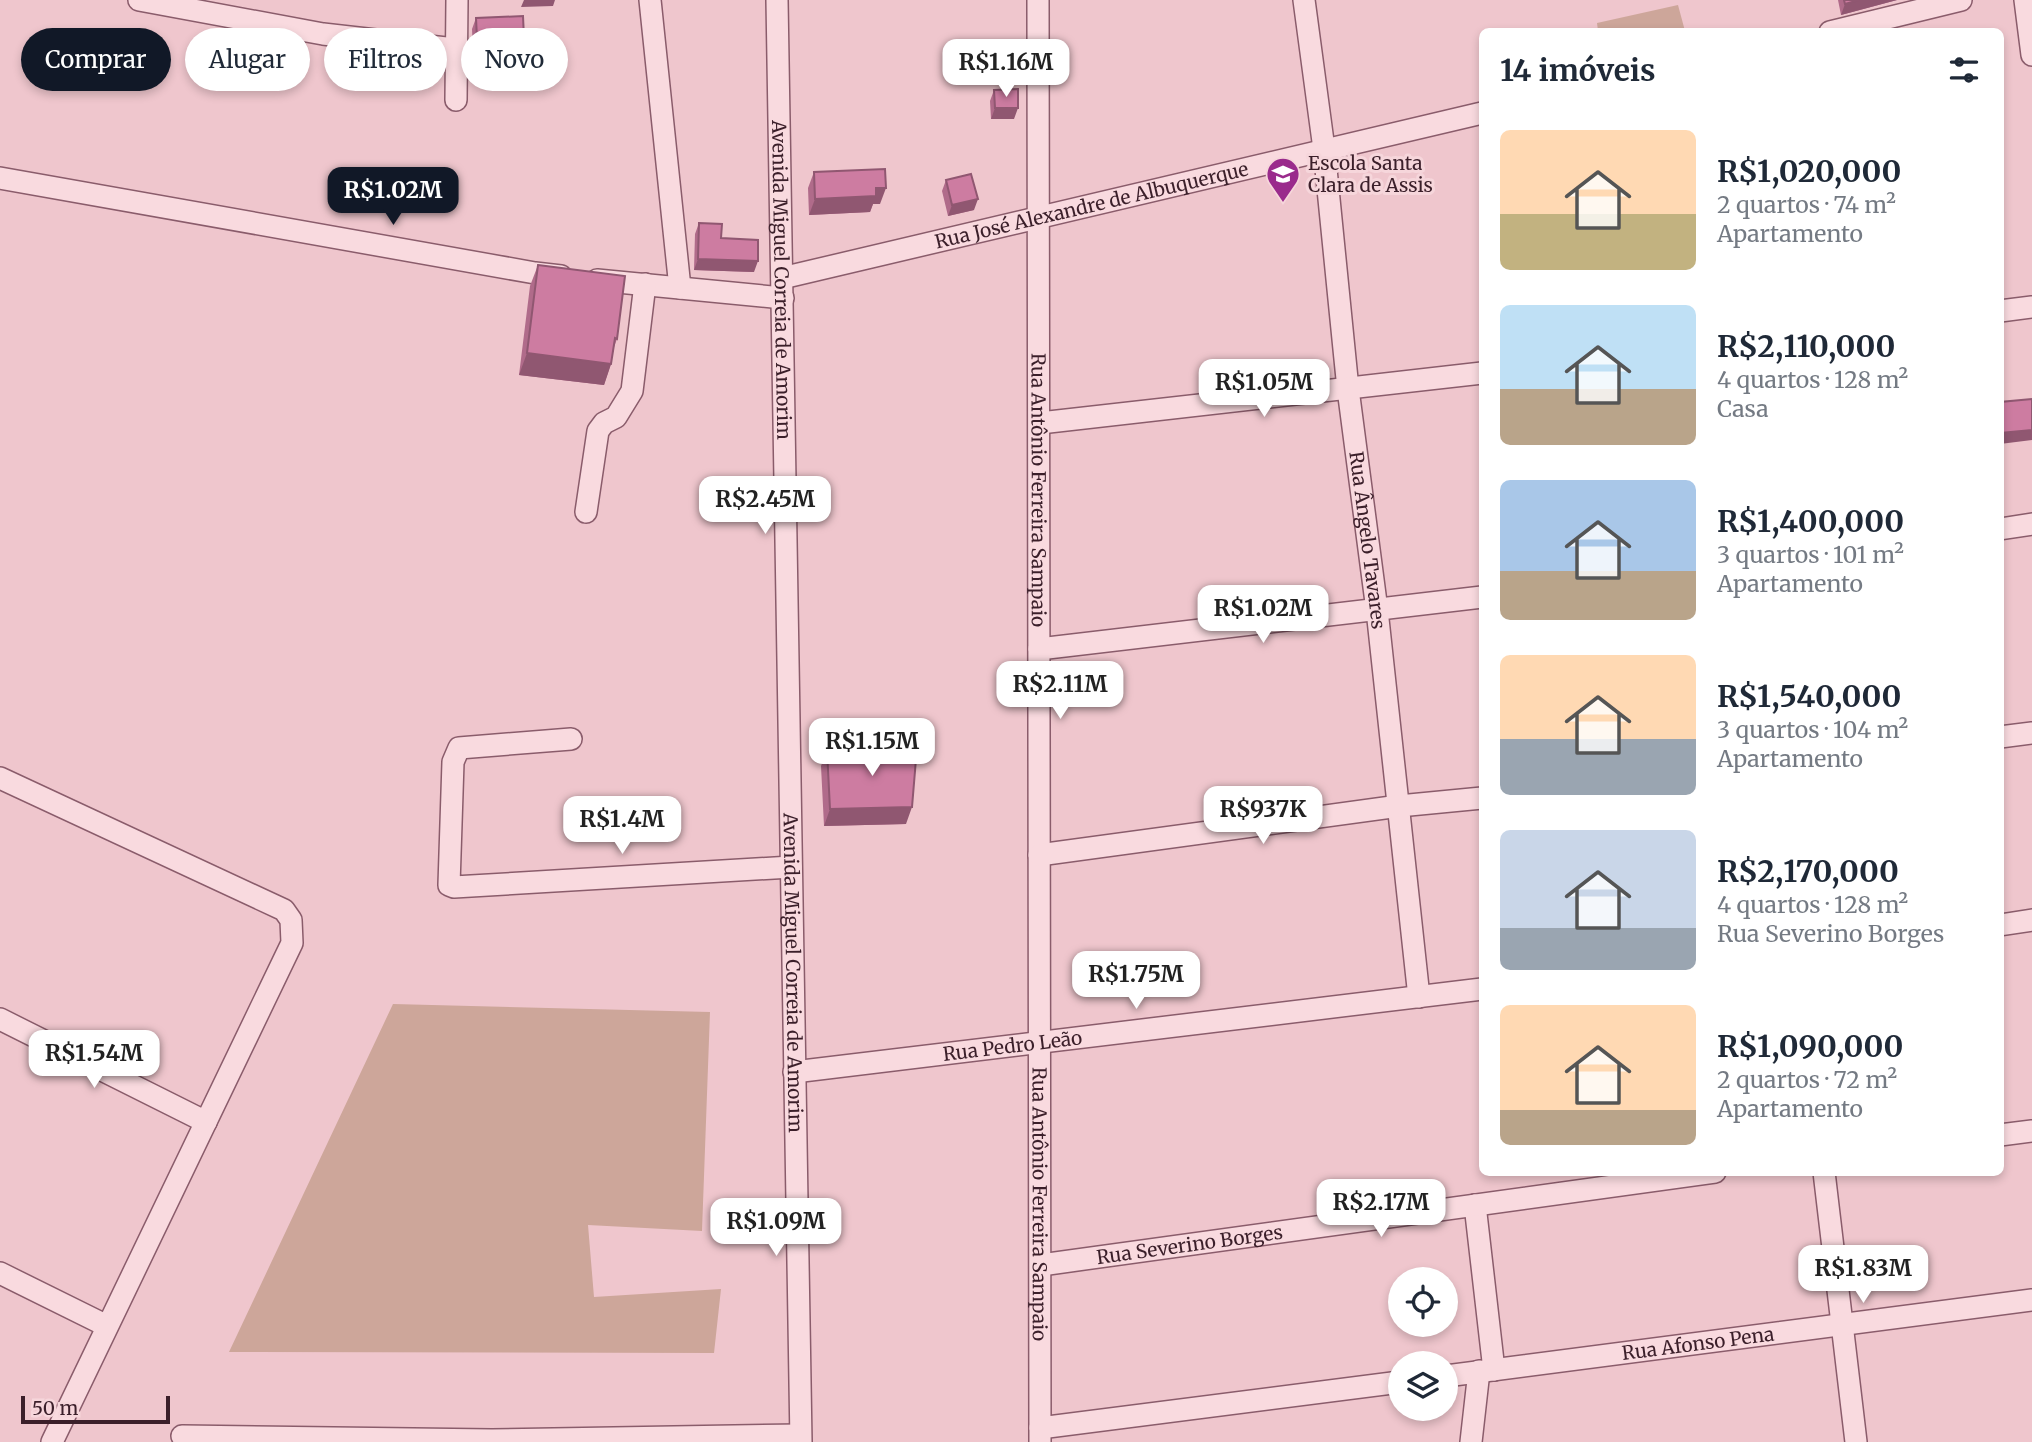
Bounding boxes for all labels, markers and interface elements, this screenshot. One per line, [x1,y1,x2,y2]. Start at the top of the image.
chip: Comprar [21,28,171,91]
chip: Alugar [185,28,310,91]
chip: Filtros [324,28,447,91]
chip: Novo [461,28,568,91]
pin: R$1.16M [941,40,1071,99]
text: R$1.16M [958,47,1054,76]
text: 14 imóveis [1500,51,1656,89]
icon: filters [1945,51,1983,89]
street label: Avenida Miguel Correia de Amorim [767,119,796,440]
place label: Escola Santa Clara de Assis [1308,151,1433,197]
text: R$1,020,000 [1717,152,1901,190]
school or university icon: Escola Santa Clara de Assis [1264,155,1302,204]
street label: Rua José Alexandre de Albuquerque [932,156,1251,254]
icon: home [1556,158,1640,242]
pin: R$1.02M [328,168,458,227]
text: R$1.02M [344,175,442,204]
text: 2 quartos · 74 m² [1717,190,1896,219]
text: Apartamento [1717,219,1863,248]
text: R$2,110,000 [1717,327,1895,365]
icon: home [1556,333,1640,417]
street label: Rua Antônio Ferreira Sampaio [1026,353,1051,627]
pin: R$1.05M [1199,360,1329,419]
text: 4 quartos · 128 m² [1717,365,1908,394]
text: R$1.05M [1215,367,1313,396]
text: Casa [1717,394,1769,423]
street label: Rua Ângelo Tavares [1344,450,1391,630]
pin: R$2.45M [700,476,830,536]
text: R$2.45M [715,484,815,513]
text: R$1,400,000 [1717,502,1904,540]
icon: home [1556,508,1640,592]
text: 3 quartos · 101 m² [1717,540,1904,569]
text: Apartamento [1717,569,1863,598]
pin: R$1.02M [1198,586,1328,645]
text: R$1.02M [1214,593,1312,622]
pin: R$2.11M [995,662,1125,721]
text: R$2.11M [1012,669,1108,698]
text: R$1,540,000 [1717,677,1901,715]
icon: home [1556,683,1640,767]
text: 3 quartos · 104 m² [1717,715,1908,744]
pin: R$1.15M [807,718,937,778]
text: R$1.15M [825,726,919,755]
text: Apartamento [1717,744,1863,773]
pin: R$937K [1206,786,1320,846]
text: R$937K [1220,794,1306,823]
pin: R$1.4M [565,796,679,856]
text: R$1.4M [579,804,665,833]
street label: Avenida Miguel Correia de Amorim [779,812,808,1133]
text: R$2,170,000 [1717,852,1899,890]
icon: home [1556,858,1640,942]
text: 4 quartos · 128 m² [1717,890,1908,919]
text: Rua Severino Borges [1717,919,1944,948]
pin: R$1.75M [1071,951,1201,1011]
text: R$1.75M [1088,959,1184,988]
street label: Rua Pedro Leão [941,1025,1083,1066]
text: R$1,090,000 [1717,1027,1903,1065]
pin: R$1.54M [29,1030,159,1090]
icon: home [1556,1033,1640,1117]
text: R$1.54M [45,1038,143,1067]
text: 2 quartos · 72 m² [1717,1065,1897,1094]
street label: Rua Antônio Ferreira Sampaio [1027,1067,1052,1341]
text: Apartamento [1717,1094,1863,1123]
pin: R$2.17M [1316,1180,1446,1239]
text: R$2.17M [1333,1187,1429,1216]
pin: R$1.09M [711,1198,841,1258]
text: R$1.09M [726,1206,826,1235]
street label: Rua Severino Borges [1095,1220,1284,1269]
pin: R$1.83M [1798,1246,1928,1305]
text: R$1.83M [1814,1253,1912,1282]
map controls [1388,1267,1458,1421]
button: locate [1388,1267,1458,1337]
street label: Rua Afonso Pena [1620,1322,1775,1365]
button: layers [1388,1351,1458,1421]
scale bar [21,1393,170,1425]
text: 50 m [32,1396,78,1420]

